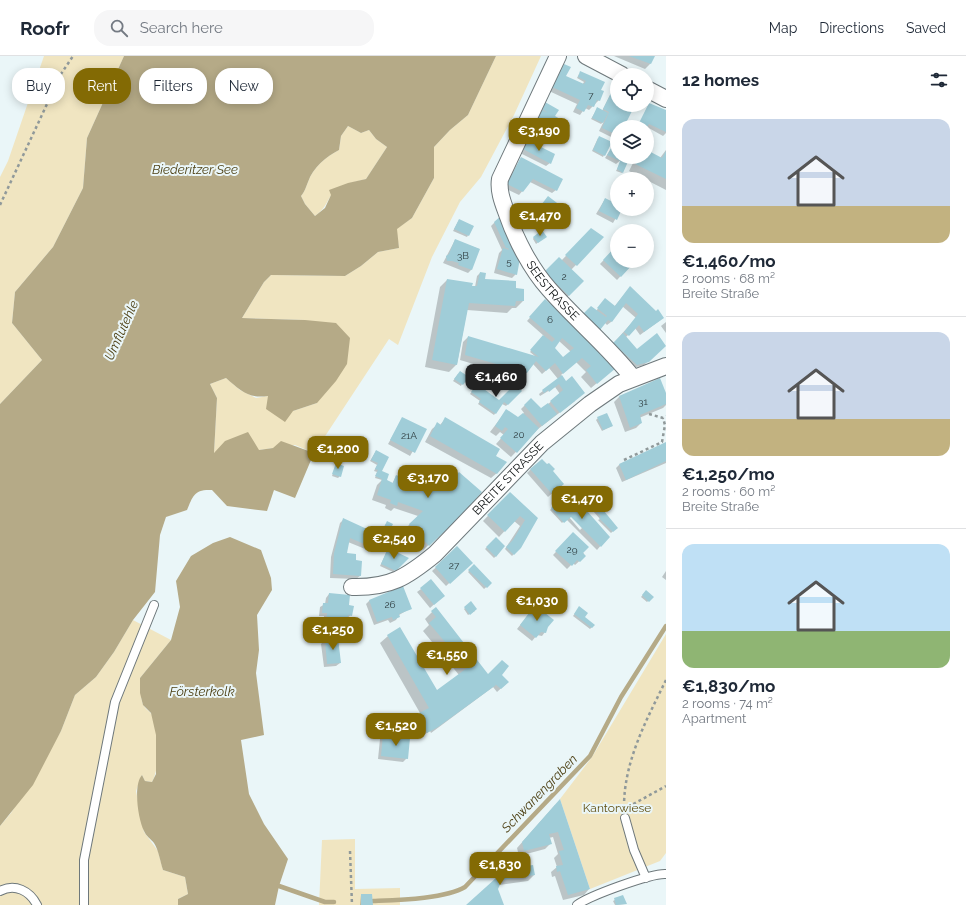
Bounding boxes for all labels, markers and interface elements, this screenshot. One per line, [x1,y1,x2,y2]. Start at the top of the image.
search box [94,10,374,46]
text: Roofr [20,17,70,39]
icon: search [108,17,130,39]
text: Search here [140,19,223,37]
text: Map [769,20,797,36]
text: Directions [819,20,884,36]
text: Saved [906,20,946,36]
chip: Buy [12,68,65,104]
chip: Rent [73,68,131,104]
chip: Filters [139,68,207,104]
chip: New [215,68,273,104]
map controls [610,68,654,268]
button: locate [610,68,654,112]
icon: filters [928,69,950,91]
text: 12 homes [682,70,759,90]
house number: 7 [588,90,594,101]
pin: €3,190 [506,118,572,152]
button: layers [610,120,654,164]
text: €3,190 [518,123,560,138]
icon: home [780,145,852,217]
water label: Biederitzer See [152,162,238,177]
button: + [610,172,654,216]
pin: €1,470 [507,203,573,237]
text: €1,470 [519,208,561,223]
button: − [610,224,654,268]
house number: 3B [457,250,469,261]
text: €1,460/mo [682,251,776,271]
house number: 5 [506,256,512,267]
street label: SEESTRASSE [523,258,582,323]
house number: 2 [561,271,567,282]
text: 2 rooms · 68 m² [682,271,775,286]
text: Breite Straße [682,286,759,301]
water label: Umflutehle [102,298,141,362]
house number: 6 [547,314,553,325]
icon: home [780,358,852,430]
pin: €1,460 [463,364,529,398]
text: €1,460 [474,369,518,384]
house number: 31 [638,396,649,407]
house number: 20 [513,429,525,440]
house number: 21A [401,430,417,441]
pin: €1,200 [305,436,371,470]
street label: BREITE STRASSE [470,439,546,518]
text: €1,200 [316,441,360,456]
text: €1,250/mo [682,464,775,484]
pin: €3,170 [395,465,461,499]
text: €3,170 [407,470,449,485]
text: 2 rooms · 60 m² [682,484,775,499]
pin: €1,470 [549,486,615,520]
text: €1,470 [561,491,603,506]
text: Breite Straße [682,499,759,514]
pin: €2,540 [361,526,427,560]
text: €2,540 [372,531,416,546]
house number: 29 [566,544,578,555]
house number: 27 [449,560,460,571]
icon: home [780,570,852,642]
pin: €1,030 [504,588,570,622]
text: €1,030 [515,593,559,608]
house number: 26 [384,599,396,610]
pin: €1,250 [300,617,366,651]
text: €1,250 [312,622,354,637]
pin: €1,550 [414,642,480,676]
text: €1,550 [426,647,468,662]
text: €1,830/mo [682,676,775,696]
water label: Försterkolk [169,684,235,699]
text: 2 rooms · 74 m² [682,696,773,711]
text: Apartment [682,711,746,726]
pin: €1,520 [363,713,429,747]
text: €1,520 [375,718,417,733]
water label: Schwanengraben [498,751,580,836]
park label: Kantorwiese [583,801,651,815]
pin: €1,830 [467,852,533,886]
text: €1,830 [479,857,521,872]

